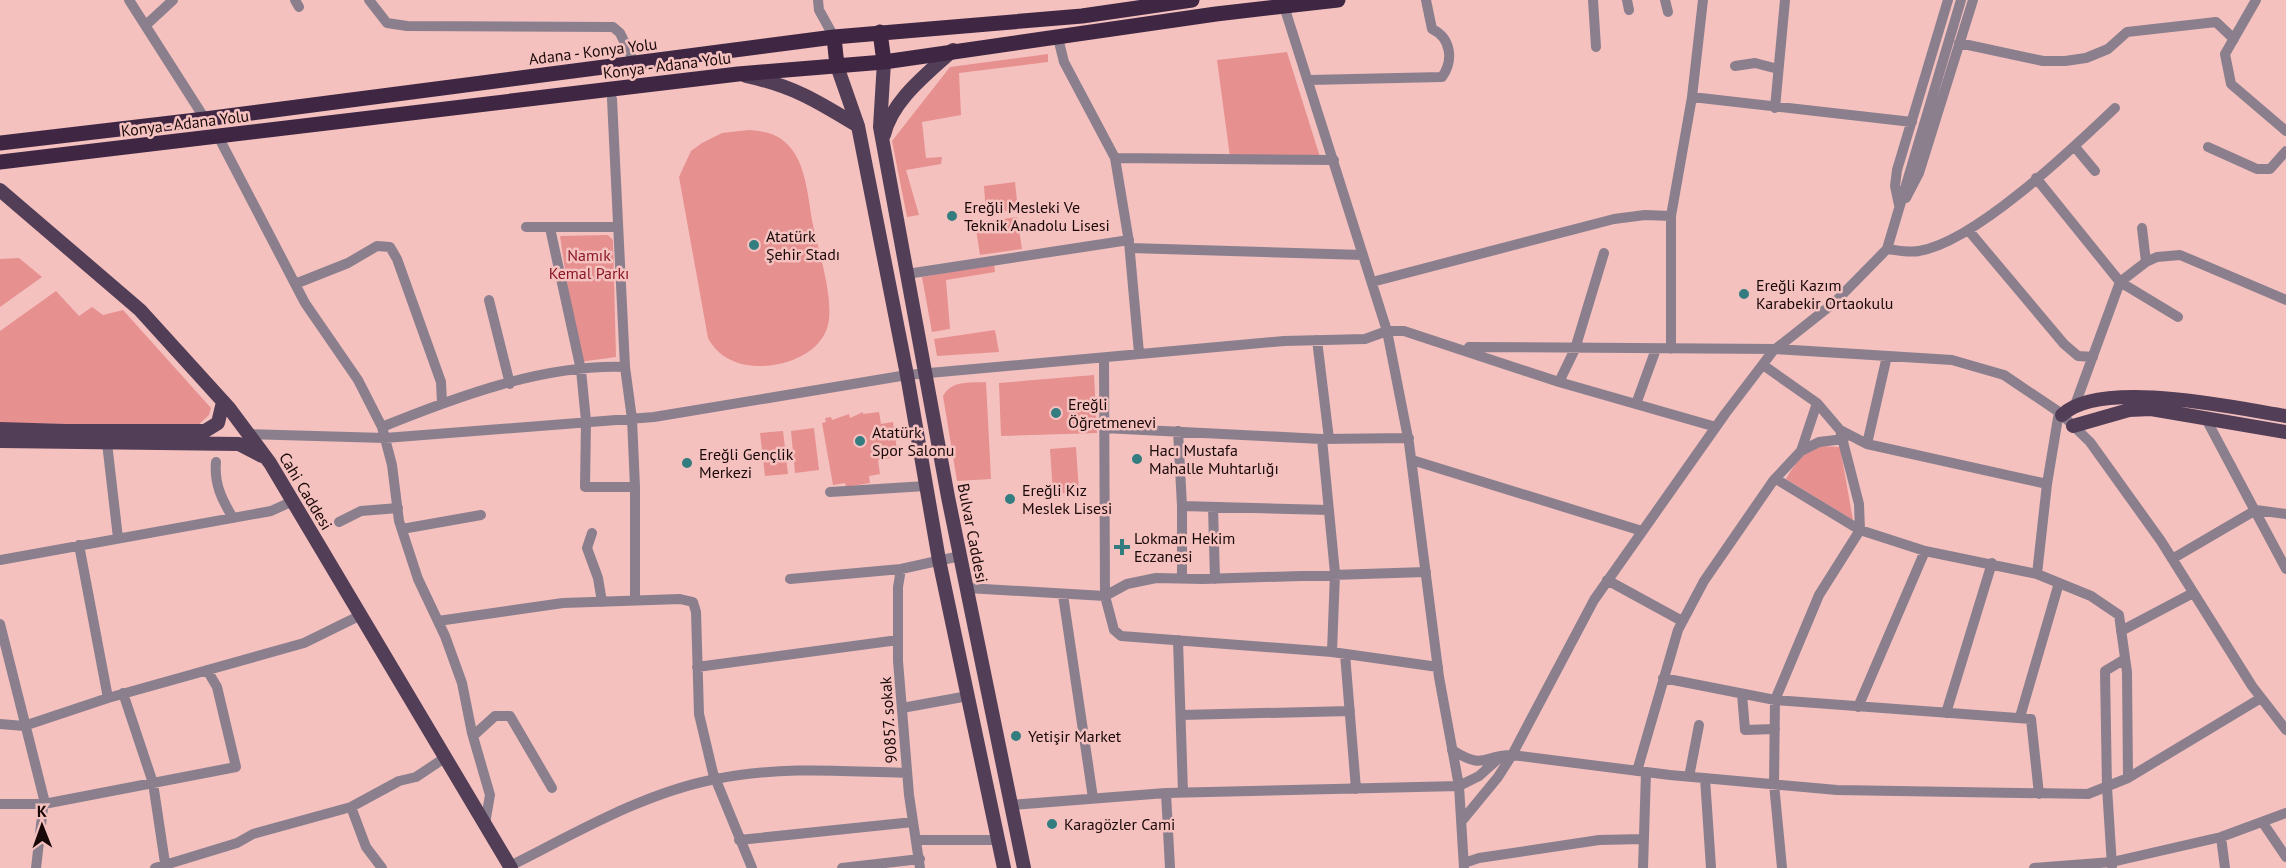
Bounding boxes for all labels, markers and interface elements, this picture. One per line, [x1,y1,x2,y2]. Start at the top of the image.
street label: Adana - Konya Yolu [528,33,658,69]
street label: Konya - Adana Yolu [602,47,732,83]
street label: Konya - Adana Yolu [120,105,250,141]
place label: Ereğli Mesleki Ve Teknik Anadolu Lisesi [964,197,1110,235]
marker: Ereğli Mesleki Ve Teknik Anadolu Lisesi [945,209,959,223]
place label: Atatürk Şehir Stadı [766,226,840,264]
marker: Atatürk Şehir Stadı [747,238,761,252]
park label: Namık Kemal Parkı [549,245,629,283]
place label: Ereğli Kazım Karabekir Ortaokulu [1756,275,1893,313]
marker: Ereğli Kazım Karabekir Ortaokulu [1737,287,1751,301]
place label: Ereğli Öğretmenevi [1068,394,1156,432]
marker: Ereğli Öğretmenevi [1049,406,1063,420]
place label: Atatürk Spor Salonu [872,422,955,460]
marker: Atatürk Spor Salonu [853,434,867,448]
place label: Hacı Mustafa Mahalle Muhtarlığı [1149,440,1279,478]
place label: Ereğli Gençlik Merkezi [699,444,794,482]
street label: Cahi Caddesi [275,448,337,534]
marker: Hacı Mustafa Mahalle Muhtarlığı [1130,452,1144,466]
marker: Ereğli Gençlik Merkezi [680,456,694,470]
place label: Ereğli Kız Meslek Lisesi [1022,480,1112,518]
street label: Bulvar Caddesi [954,481,992,585]
marker: Ereğli Kız Meslek Lisesi [1003,492,1017,506]
place label: Lokman Hekim Eczanesi [1134,528,1235,566]
marker: Lokman Hekim Eczanesi [1115,540,1129,554]
street label: 90857. sokak [875,676,901,764]
place label: Yetişir Market [1028,726,1122,746]
marker: Yetişir Market [1009,729,1023,743]
north arrow [12,796,72,856]
text: K [37,801,47,821]
place label: Karagözler Cami [1064,814,1175,834]
marker: Karagözler Cami [1045,817,1059,831]

